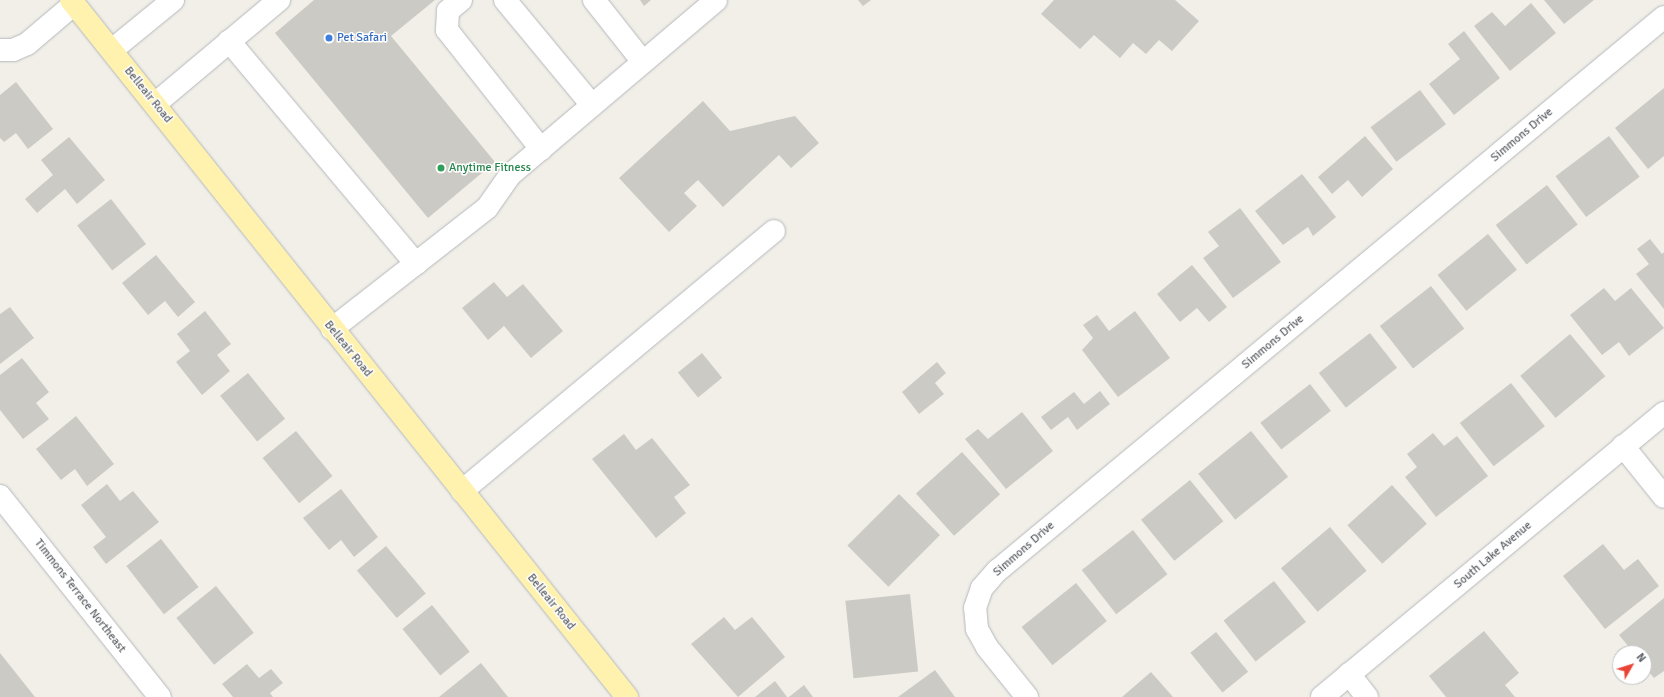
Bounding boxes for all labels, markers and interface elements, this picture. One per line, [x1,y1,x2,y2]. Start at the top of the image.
place label: Pet Safari [337,31,387,45]
marker: Pet Safari [324,33,334,43]
street label: Belleair Road [121,64,175,126]
street label: Simmons Drive [1488,105,1556,165]
place label: Anytime Fitness [449,161,531,175]
marker: Anytime Fitness [436,163,446,173]
street label: Simmons Drive [1239,312,1307,372]
street label: Belleair Road [321,318,375,380]
street label: Simmons Drive [990,518,1058,580]
street label: South Lake Avenue [1451,518,1535,592]
street label: Timmons Terrace Northeast [31,536,129,656]
street label: Belleair Road [524,571,578,633]
north arrow [1612,645,1652,685]
text: N [1633,651,1648,665]

